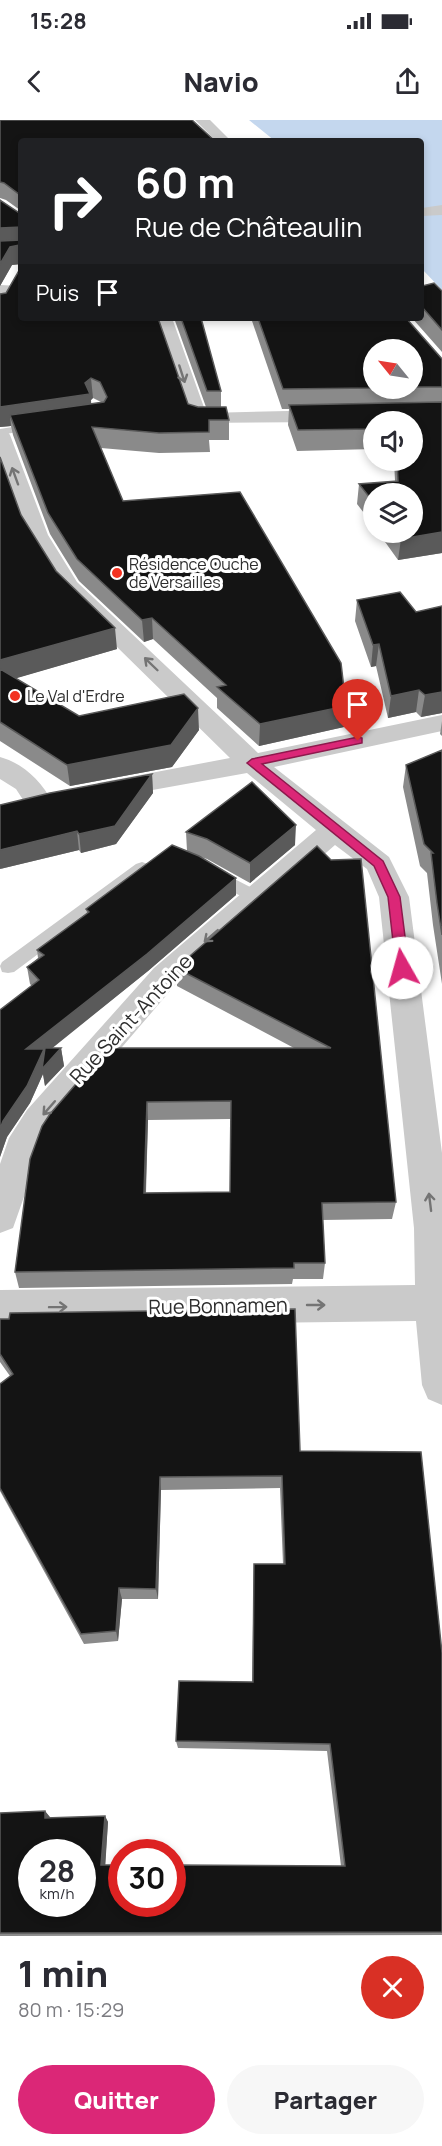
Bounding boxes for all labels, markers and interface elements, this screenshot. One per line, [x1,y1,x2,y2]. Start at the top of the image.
text: 15:28 [30,6,87,36]
text: Navio [183,63,259,100]
icon: back [18,65,51,98]
icon: share [391,65,424,98]
text: 60 m [135,153,235,211]
icon: right [36,162,114,240]
text: Rue de Châteaulin [135,208,362,245]
icon: arrive [91,276,124,309]
text: Puis [36,278,79,308]
north arrow [363,339,423,399]
map controls [363,339,423,543]
one-way arrow [177,364,188,382]
button: sound [363,411,423,471]
one-way arrow [9,467,20,486]
button: layers [363,483,423,543]
place label: Résidence Ouche de Versailles [129,553,259,593]
marker: Résidence Ouche de Versailles [110,566,124,580]
one-way arrow [144,658,159,672]
pin [332,679,383,741]
place label: Le Val d'Erdre [27,685,125,707]
icon: arrive [341,688,374,721]
marker: Le Val d'Erdre [8,689,22,703]
one-way arrow [204,929,219,943]
position arrow [370,936,434,1000]
street label: Rue Saint-Antoine [63,948,198,1089]
one-way arrow [42,1100,56,1115]
one-way arrow [424,1193,435,1213]
street label: Rue Bonnamen [148,1291,288,1320]
one-way arrow [306,1299,326,1311]
one-way arrow [48,1302,68,1313]
speed limit sign: 30 [108,1839,186,1917]
text: 28 [39,1850,75,1891]
text: km/h [40,1883,74,1904]
text: 1 min [18,1949,108,1998]
button: close [361,1956,424,2019]
text: 80 m · 15:29 [18,1996,124,2023]
button: Quitter [18,2065,215,2134]
button: Partager [227,2065,424,2134]

